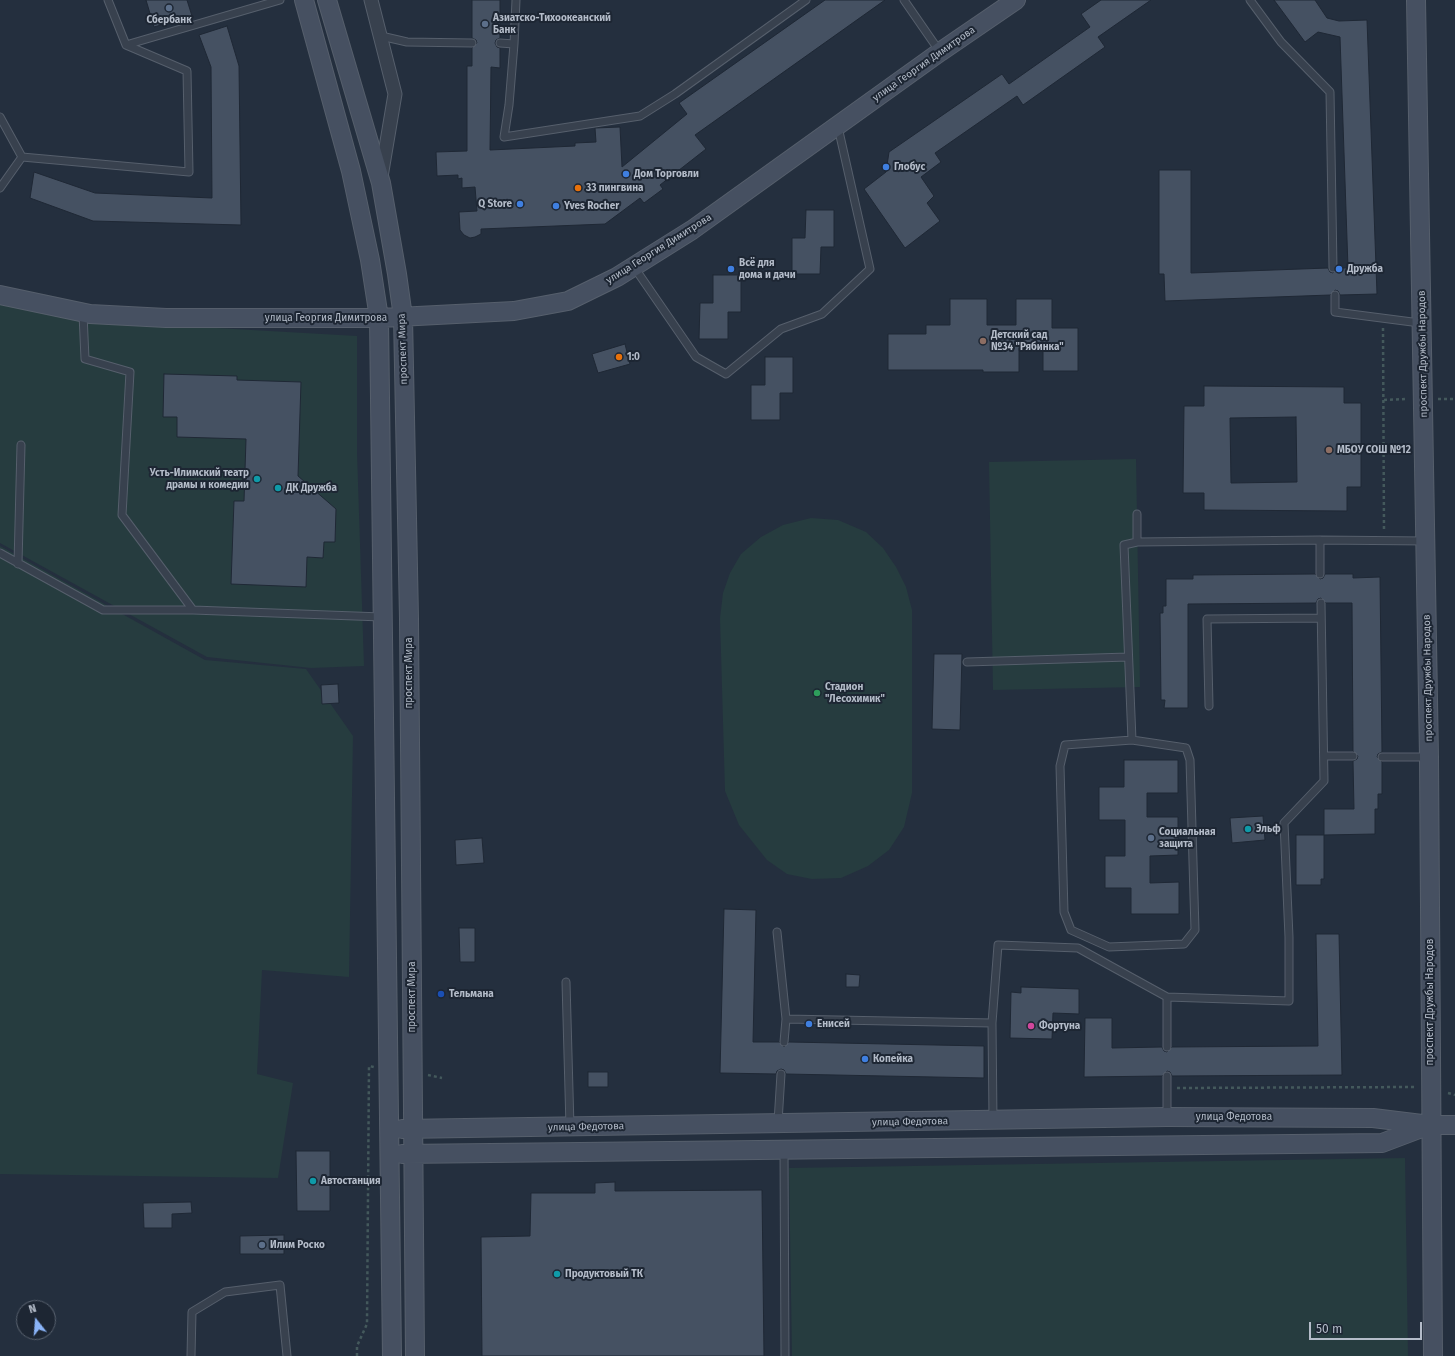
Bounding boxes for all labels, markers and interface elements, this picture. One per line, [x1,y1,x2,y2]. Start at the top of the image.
marker: Сбербанк [164,3,174,13]
place label: Азиатско-Тихоокеанский Банк [493,12,611,36]
place label: Сбербанк [146,14,192,26]
marker: Азиатско-Тихоокеанский Банк [480,19,490,29]
street label: улица Георгия Димитрова [870,24,978,104]
place label: Глобус [894,161,925,173]
marker: Глобус [881,162,891,172]
place label: Дом Торговли [634,168,699,180]
marker: Дом Торговли [621,169,631,179]
place label: 33 пингвина [586,182,644,194]
marker: 33 пингвина [573,183,583,193]
place label: Q Store [478,198,512,210]
marker: Q Store [515,199,525,209]
place label: Yves Rocher [564,200,619,212]
marker: Yves Rocher [551,201,561,211]
street label: улица Георгия Димитрова [604,211,714,287]
place label: Всё для дома и дачи [739,257,796,280]
place label: Дружба [1347,263,1383,275]
marker: Всё для дома и дачи [726,264,736,274]
marker: Дружба [1334,264,1344,274]
street label: проспект Дружбы Народов [1416,290,1430,418]
street label: улица Георгия Димитрова [265,312,387,324]
street label: проспект Мира [396,313,410,385]
place label: Детский сад №34 "Рябинка" [991,329,1064,352]
marker: Детский сад №34 "Рябинка" [978,336,988,346]
place label: 1:0 [627,351,640,363]
marker: 1:0 [614,352,624,362]
place label: МБОУ СОШ №12 [1337,444,1411,456]
marker: МБОУ СОШ №12 [1324,445,1334,455]
place label: Усть-Илимский театр драмы и комедии [150,467,249,490]
marker: Усть-Илимский театр драмы и комедии [252,474,262,484]
place label: ДК Дружба [286,482,337,494]
marker: ДК Дружба [273,483,283,493]
street label: проспект Дружбы Народов [1421,614,1435,742]
street label: проспект Мира [403,637,415,709]
place label: Стадион "Лесохимик" [825,681,885,704]
marker: Стадион "Лесохимик" [812,688,822,698]
place label: Эльф [1256,823,1281,835]
marker: Эльф [1243,824,1253,834]
place label: Социальная защита [1159,826,1216,850]
marker: Социальная защита [1146,833,1156,843]
street label: проспект Дружбы Народов [1424,939,1436,1065]
street label: проспект Мира [406,961,418,1033]
place label: Тельмана [449,988,494,1000]
marker: Тельмана [436,989,446,999]
place label: Енисей [817,1018,850,1030]
marker: Енисей [804,1019,814,1029]
place label: Фортуна [1039,1020,1080,1032]
marker: Фортуна [1026,1021,1036,1031]
place label: Копейка [873,1053,913,1065]
marker: Копейка [860,1054,870,1064]
street label: улица Федотова [1196,1111,1272,1123]
street label: улица Федотова [872,1115,948,1129]
street label: улица Федотова [548,1120,624,1134]
place label: Автостанция [321,1175,380,1187]
marker: Автостанция [308,1176,318,1186]
place label: Илим Роско [270,1239,325,1251]
marker: Илим Роско [257,1240,267,1250]
place label: Продуктовый ТК [565,1268,643,1280]
marker: Продуктовый ТК [552,1269,562,1279]
north arrow [16,1300,56,1340]
text: N [27,1302,38,1316]
scale bar [1311,1314,1424,1340]
text: 50 m [1316,1322,1342,1336]

